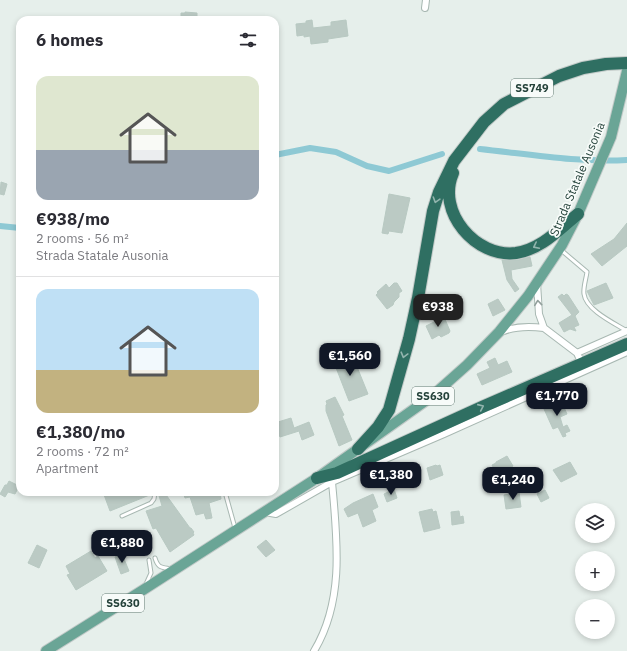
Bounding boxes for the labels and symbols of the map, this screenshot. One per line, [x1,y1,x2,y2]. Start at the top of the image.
road number: SS749 [511,79,553,97]
street label: Strada Statale Ausonia [546,119,608,238]
one-way arrow [432,197,441,204]
one-way arrow [533,241,541,249]
pin: €938 [414,294,462,328]
one-way arrow [534,300,543,306]
pin: €1,560 [317,343,383,377]
one-way arrow [401,352,409,358]
pin: €1,770 [524,383,590,417]
road number: SS630 [412,387,454,405]
one-way arrow [478,404,485,412]
pin: €1,380 [358,462,424,496]
pin: €1,240 [480,467,546,501]
pin: €1,880 [89,530,155,564]
road number: SS630 [102,594,144,612]

